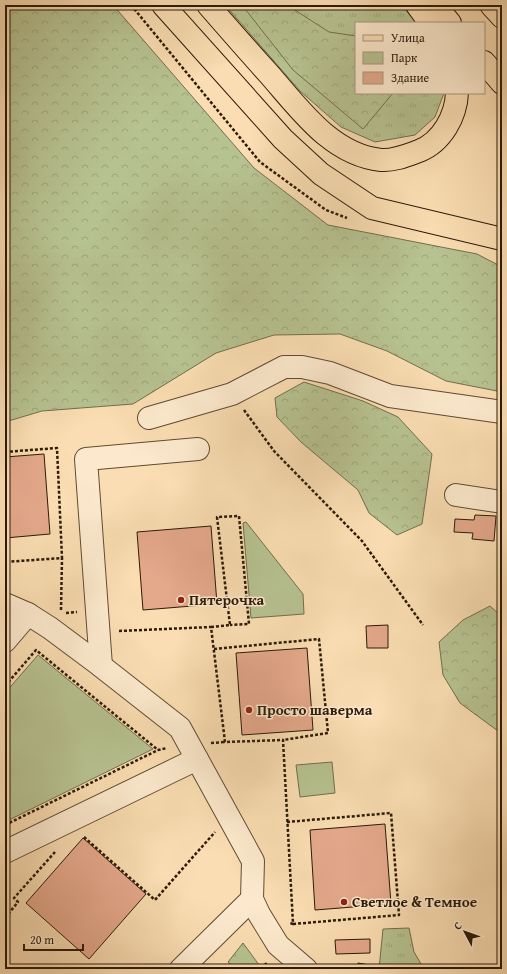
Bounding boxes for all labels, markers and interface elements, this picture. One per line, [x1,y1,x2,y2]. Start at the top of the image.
legend [355,22,485,94]
text: Улица [391,29,425,46]
text: Парк [391,49,418,66]
text: Здание [391,69,430,86]
place label: Пятерочка [189,589,265,610]
marker: Пятерочка [176,595,186,605]
place label: Просто шаверма [257,699,373,720]
marker: Просто шаверма [244,705,254,715]
place label: Светлое & Темное [352,891,477,912]
marker: Светлое & Темное [339,897,349,907]
north arrow [445,912,485,952]
text: С [449,918,466,933]
scale bar [24,926,83,952]
text: 20 m [30,931,54,948]

